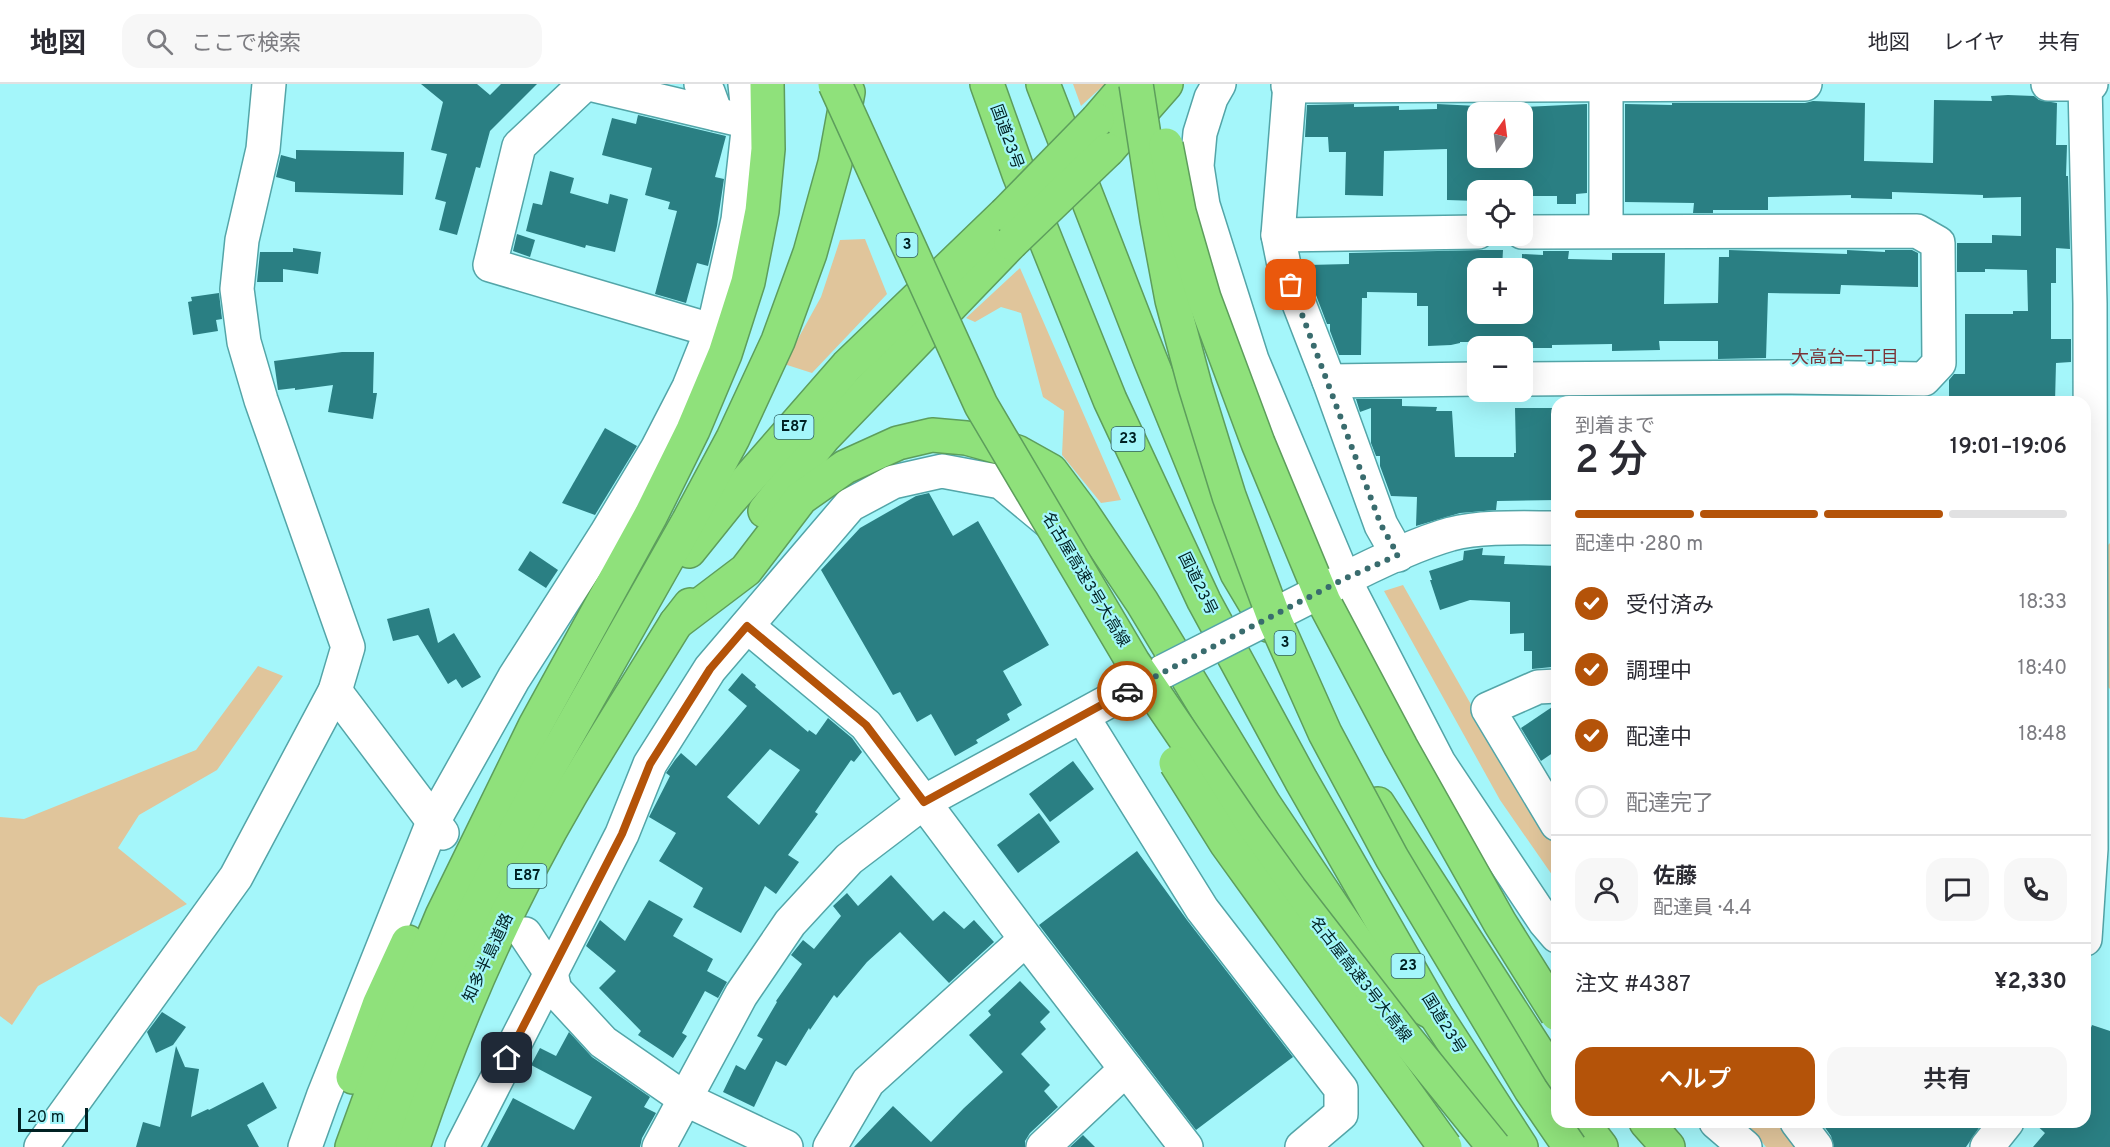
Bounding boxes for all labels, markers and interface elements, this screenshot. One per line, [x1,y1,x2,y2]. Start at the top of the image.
search box [122,14,542,68]
icon: search [143,25,176,58]
text: 地図 [30,27,86,63]
text: 地図 [1868,30,1910,57]
text: レイヤ [1943,30,2005,57]
text: 共有 [2038,30,2080,57]
text: ここで検索 [191,31,301,58]
street label: 国道23号 [985,102,1027,172]
north arrow [1467,102,1533,168]
map controls [1467,102,1533,402]
button: locate [1467,180,1533,246]
road number: 3 [896,233,918,257]
button: + [1467,258,1533,324]
pin [1265,259,1316,310]
icon: bag [1274,268,1307,301]
button: − [1467,336,1533,402]
district label: 大高台一丁目 [1791,347,1899,370]
text: 到着まで [1575,414,1655,440]
road number: E87 [774,415,814,439]
road number: 23 [1112,427,1144,451]
text: 19:01–19:06 [1950,434,2067,461]
text: 2 分 [1575,438,1647,487]
street label: 名古屋高速3号大高線 [1037,509,1133,651]
text: 配達中 · 280 m [1575,532,1703,558]
street label: 国道23号 [1173,549,1221,619]
icon: check [1575,587,1608,620]
text: 18:33 [2019,590,2067,616]
text: 受付済み [1626,593,1714,620]
road number: 3 [1274,631,1296,655]
icon: check [1575,653,1608,686]
text: 18:40 [2018,656,2067,682]
text: 調理中 [1626,659,1692,686]
courier [1097,661,1157,721]
icon: car [1111,675,1144,708]
icon: check [1575,719,1608,752]
text: 18:48 [2018,722,2067,748]
text: 配達中 [1626,725,1692,752]
text: 配達完了 [1626,791,1714,818]
button: person [1575,858,1638,921]
button: chat [1926,858,1989,921]
button: phone [2004,858,2067,921]
road number: E87 [508,864,546,888]
text: 佐藤 [1653,864,1697,891]
text: 配達員 · 4.4 [1653,896,1752,922]
street label: 知多半島道路 [460,910,518,1006]
street label: 名古屋高速3号大高線 [1305,913,1415,1047]
road number: 23 [1392,954,1424,978]
text: ¥2,330 [1994,969,2067,996]
text: 注文 #4387 [1575,972,1691,999]
street label: 国道23号 [1417,990,1469,1058]
pin [481,1032,532,1083]
icon: home [490,1041,523,1074]
button: ヘルプ [1575,1047,1815,1116]
button: 共有 [1827,1047,2067,1116]
scale bar [18,1105,88,1132]
text: 20 m [27,1108,64,1128]

